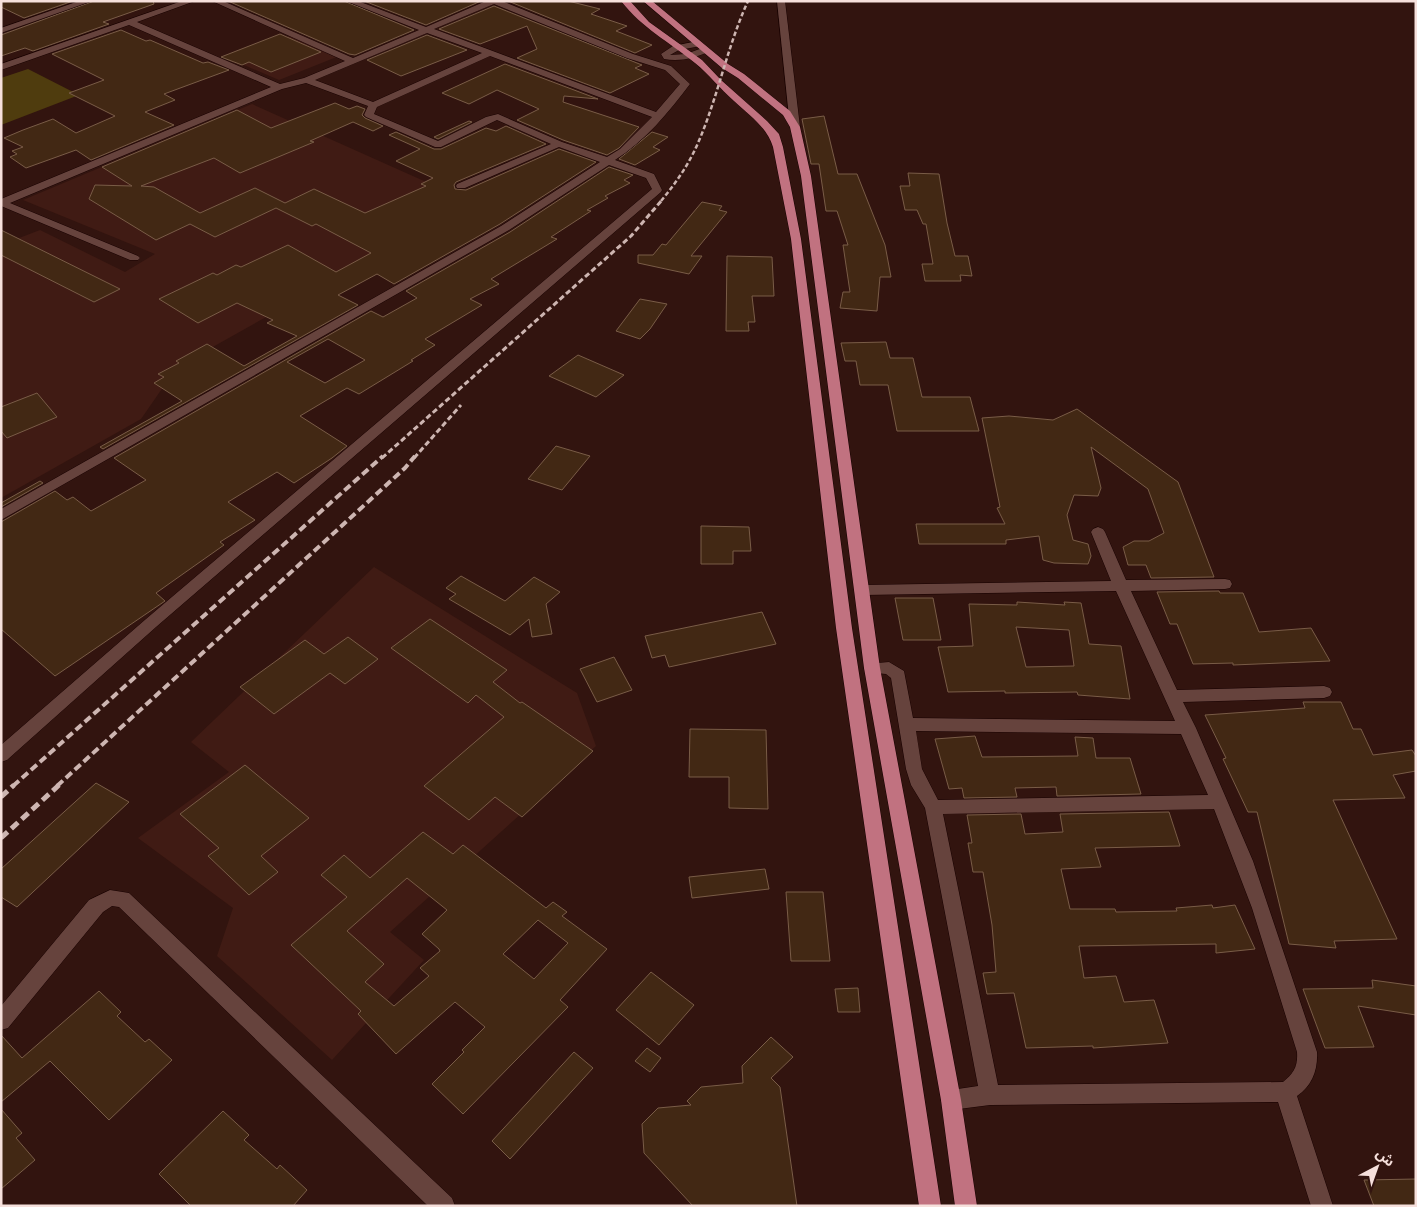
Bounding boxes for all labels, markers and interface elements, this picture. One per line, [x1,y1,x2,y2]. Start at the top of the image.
north arrow [1352,1142,1402,1192]
text: ش [1372,1143,1400,1170]

